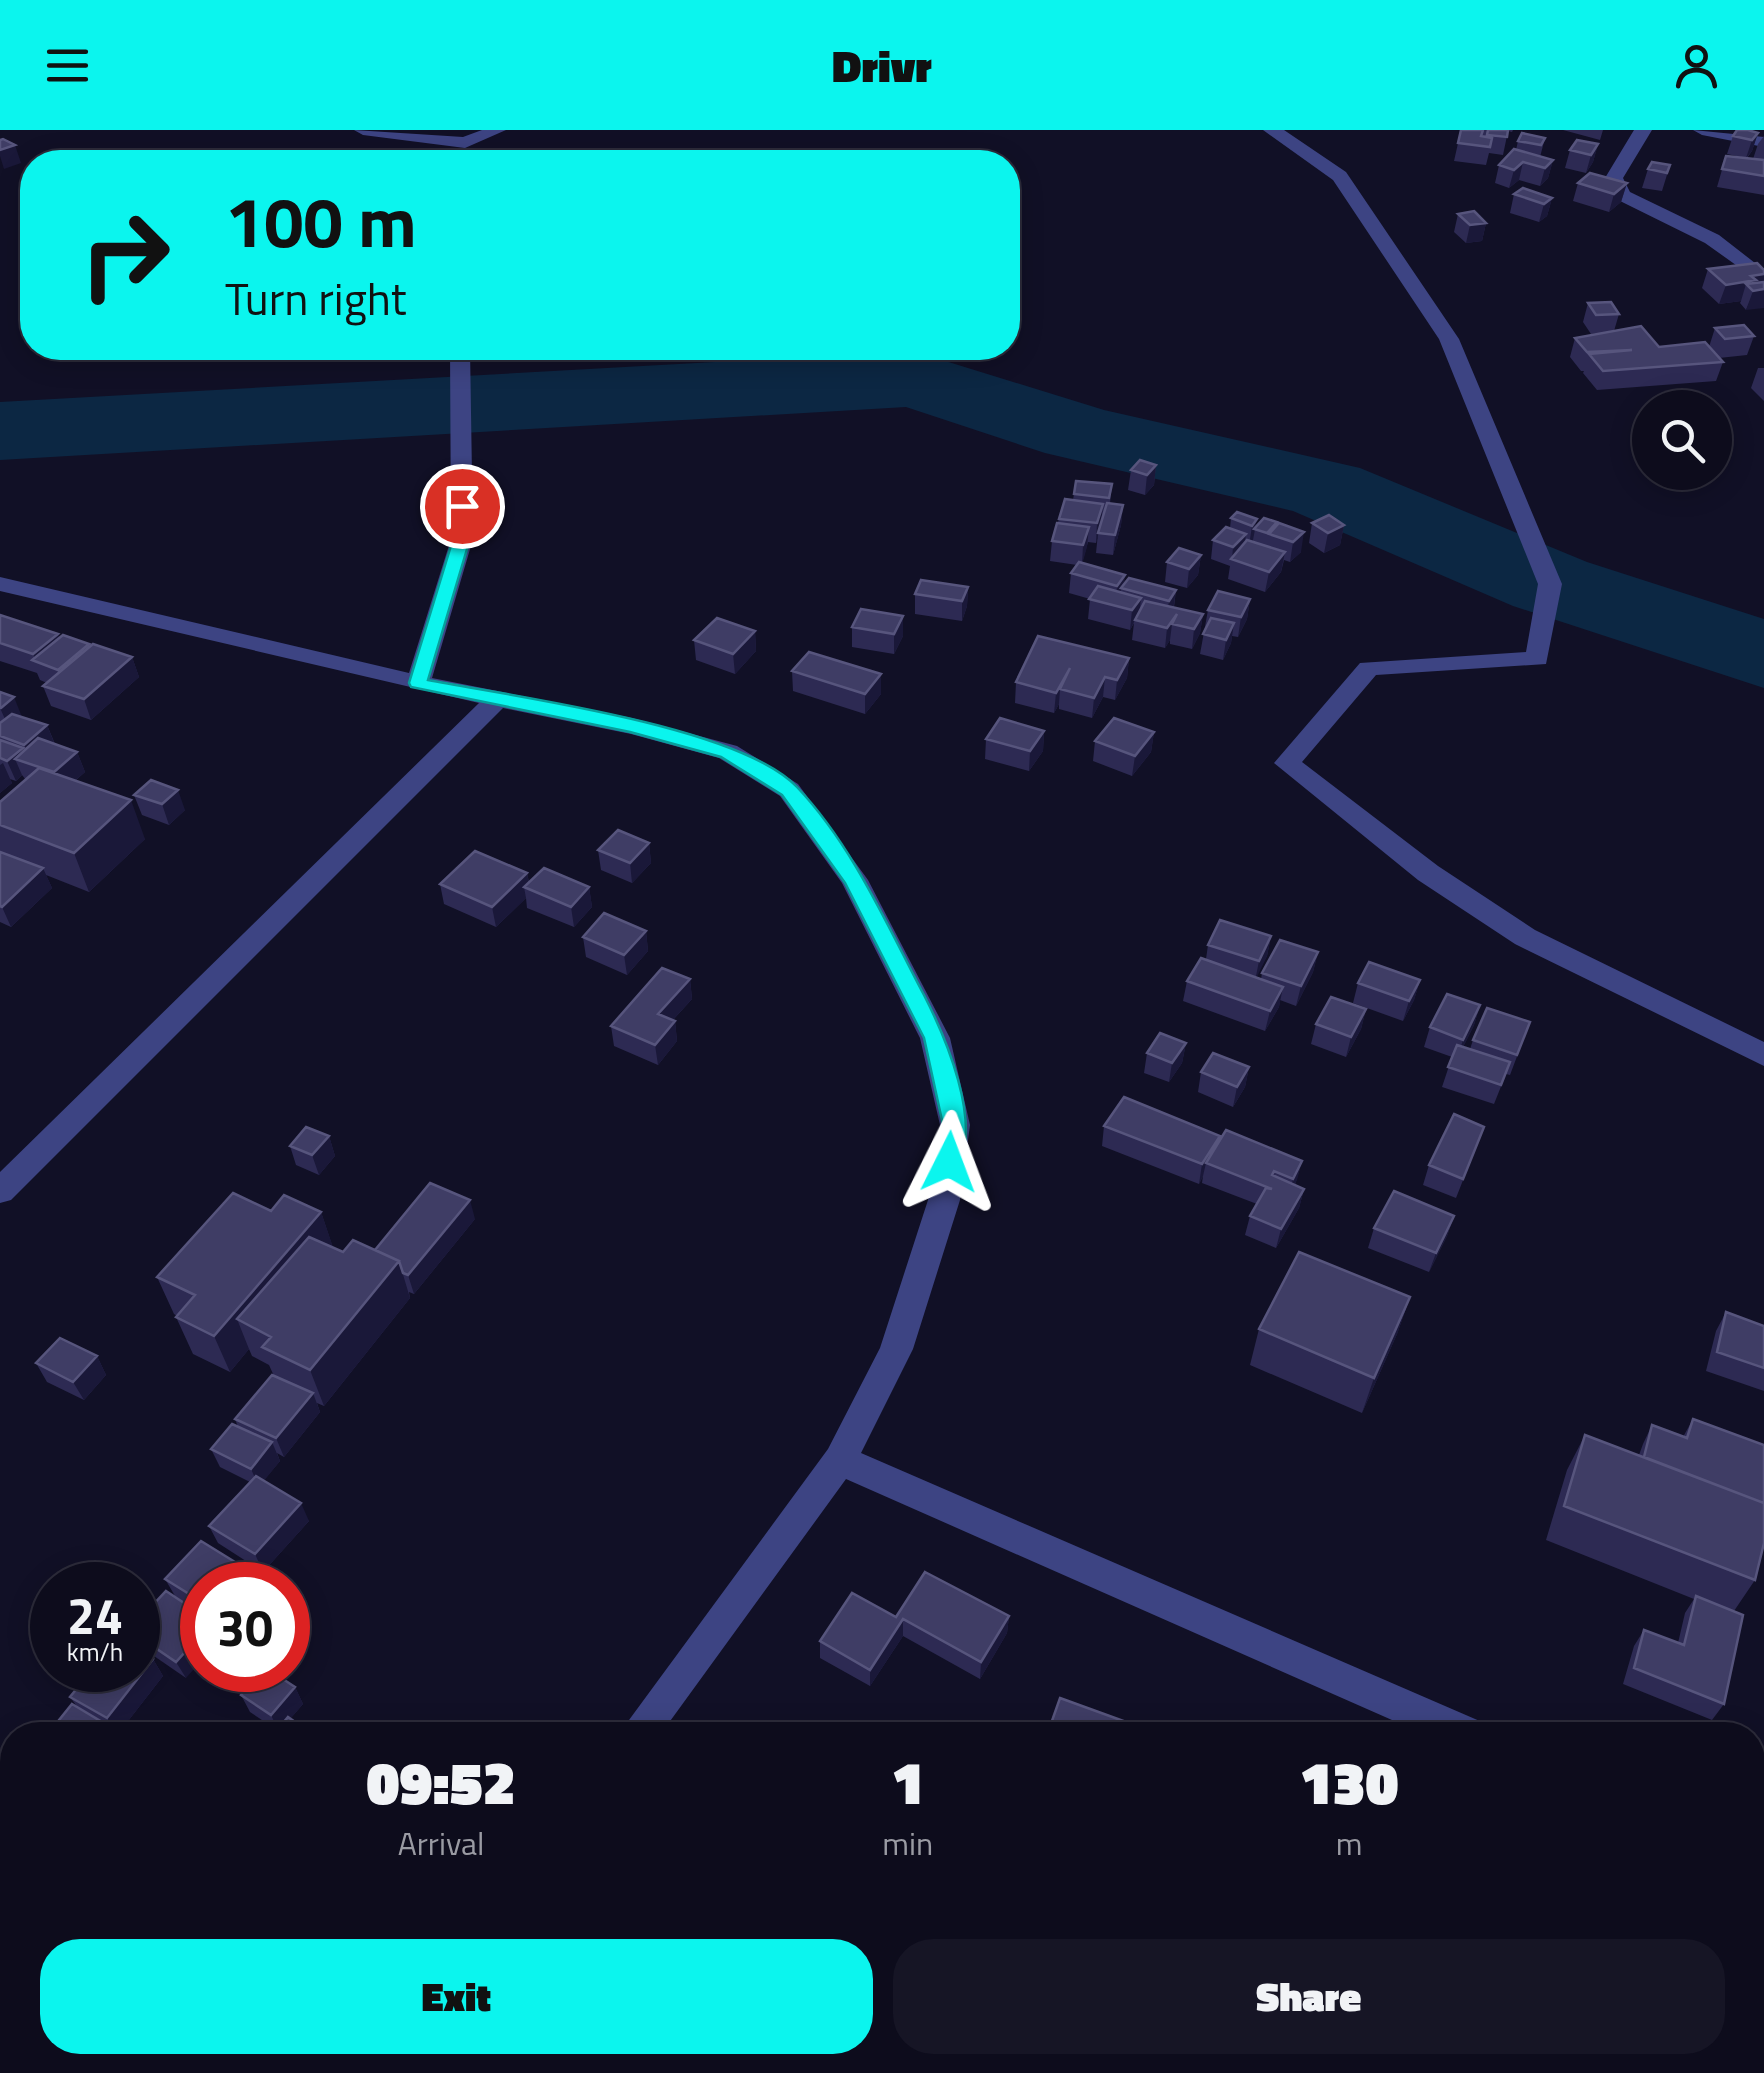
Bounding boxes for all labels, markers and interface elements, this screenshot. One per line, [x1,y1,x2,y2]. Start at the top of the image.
text: Drivr [832,31,932,99]
icon: menu [40,38,95,93]
icon: person [1669,38,1724,93]
text: 100 m [225,168,417,274]
icon: right [60,190,190,320]
text: Turn right [225,264,407,332]
map controls [1632,390,1732,490]
button: search [1632,390,1732,490]
pin [420,464,505,549]
icon: arrive [435,479,490,534]
position arrow [897,1110,1001,1214]
speed limit sign: 30 [180,1562,310,1692]
text: 24 [67,1577,123,1653]
text: km/h [67,1633,123,1671]
text: 09:52 [366,1736,516,1827]
text: 1 [891,1736,924,1827]
text: 130 [1300,1736,1399,1827]
text: Arrival [398,1819,484,1867]
text: min [882,1819,933,1867]
text: m [1336,1819,1362,1867]
button: Exit [40,1939,873,2054]
button: Share [893,1939,1725,2054]

